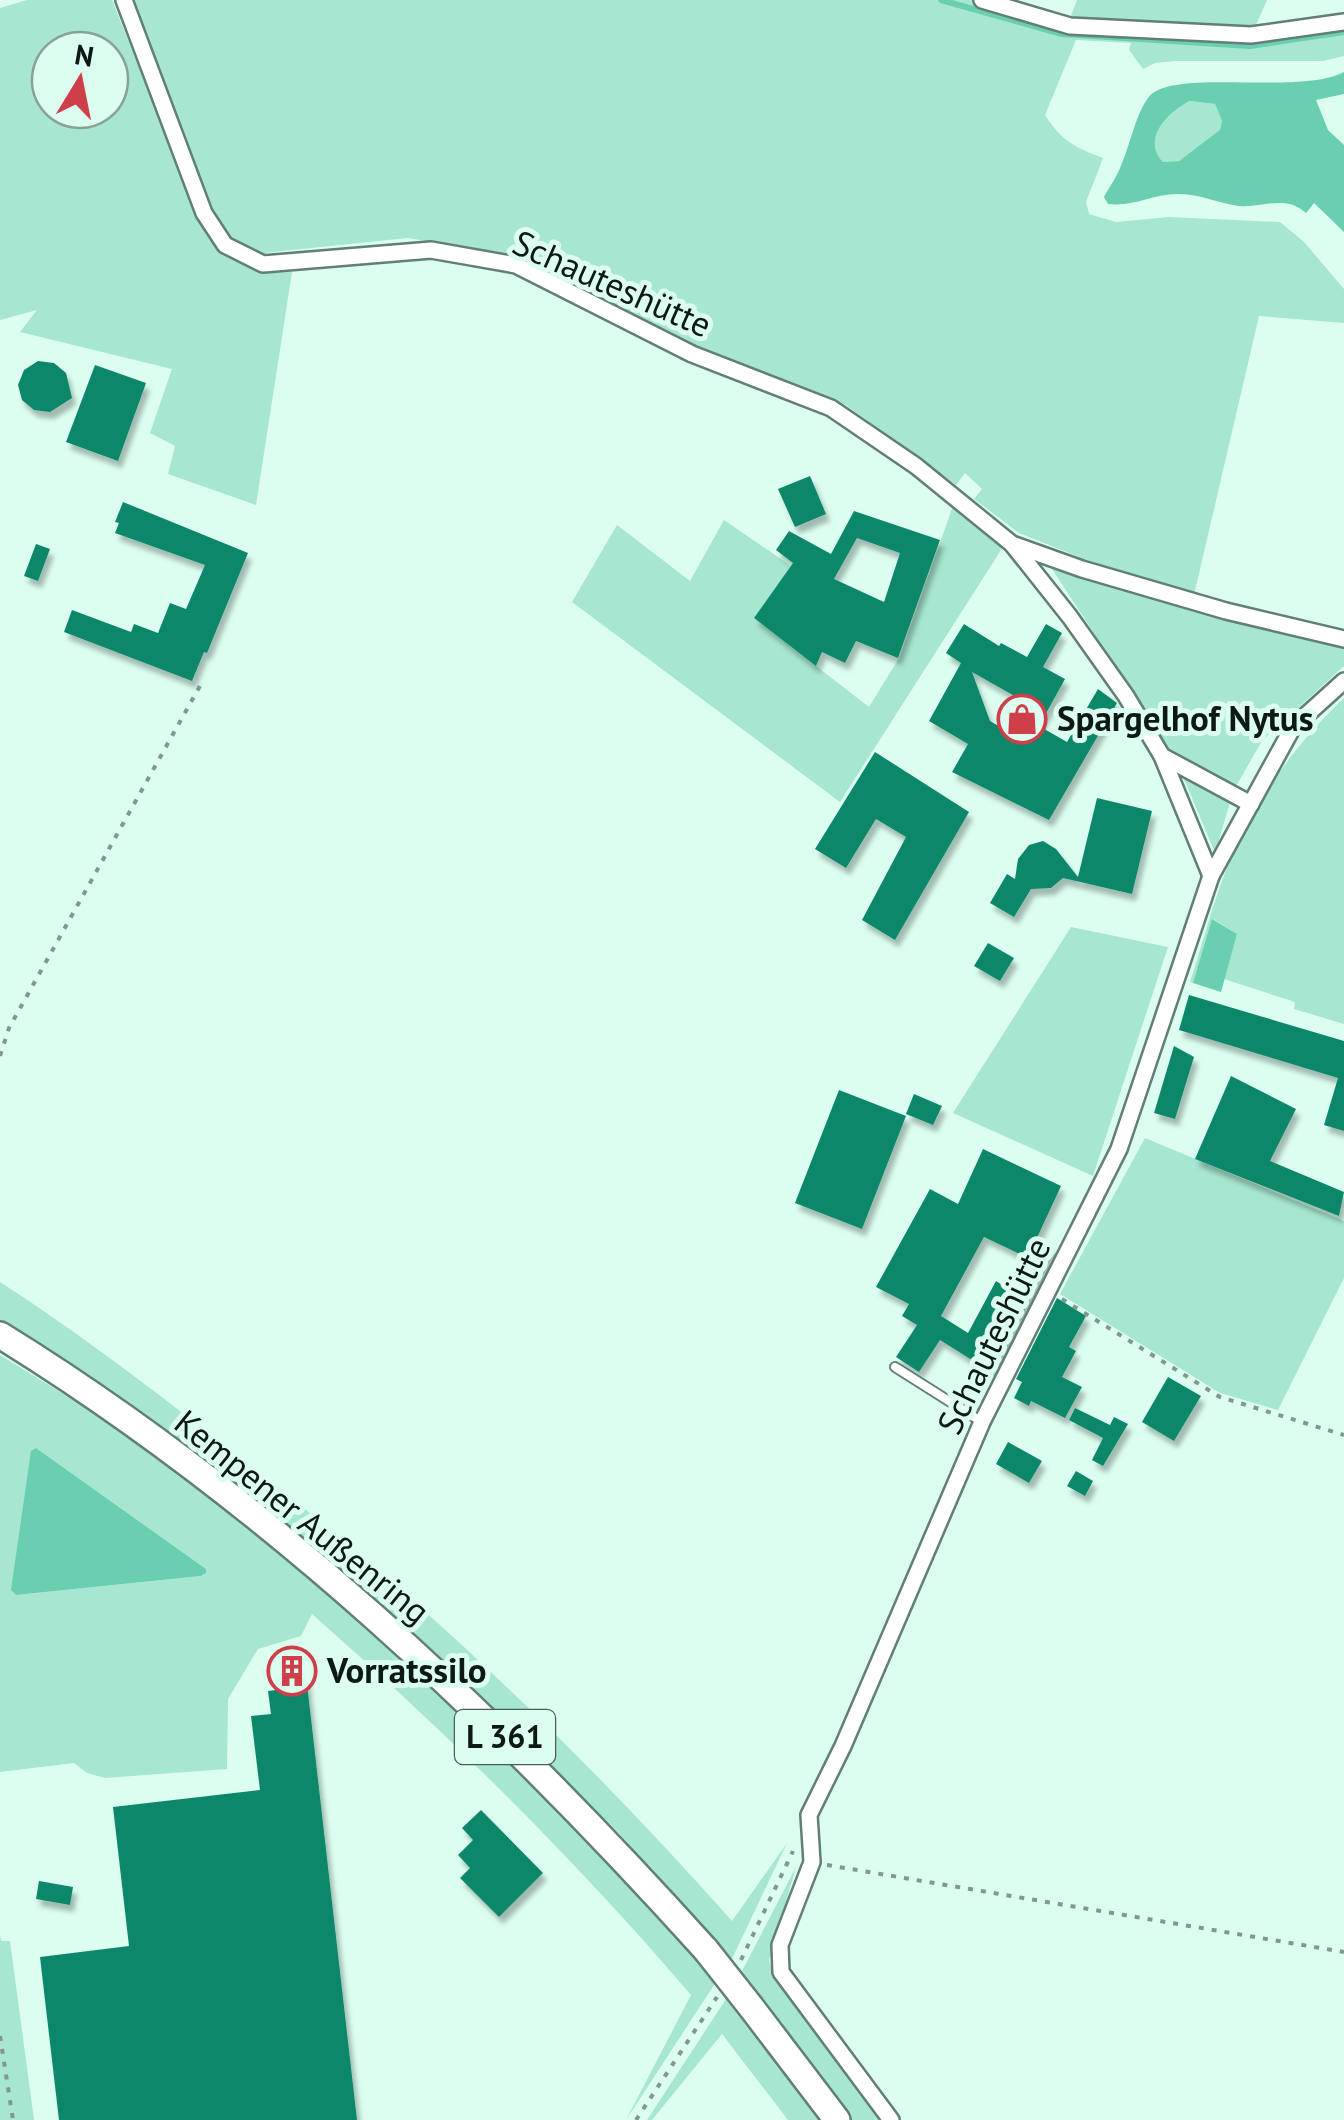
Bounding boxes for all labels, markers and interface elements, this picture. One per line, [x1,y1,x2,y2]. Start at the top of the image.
north arrow [30,30,130,130]
text: N [72,35,97,75]
street label: Schauteshütte [506,219,719,347]
shop icon: Spargelhof Nytus [996,693,1048,745]
place label: Spargelhof Nytus [1057,695,1313,741]
street label: Schauteshütte [926,1230,1060,1441]
street label: Kempener Außenring [165,1399,440,1633]
building icon: Vorratssilo [266,1645,318,1697]
place label: Vorratssilo [326,1647,486,1693]
road number: L 361 [455,1710,555,1764]

